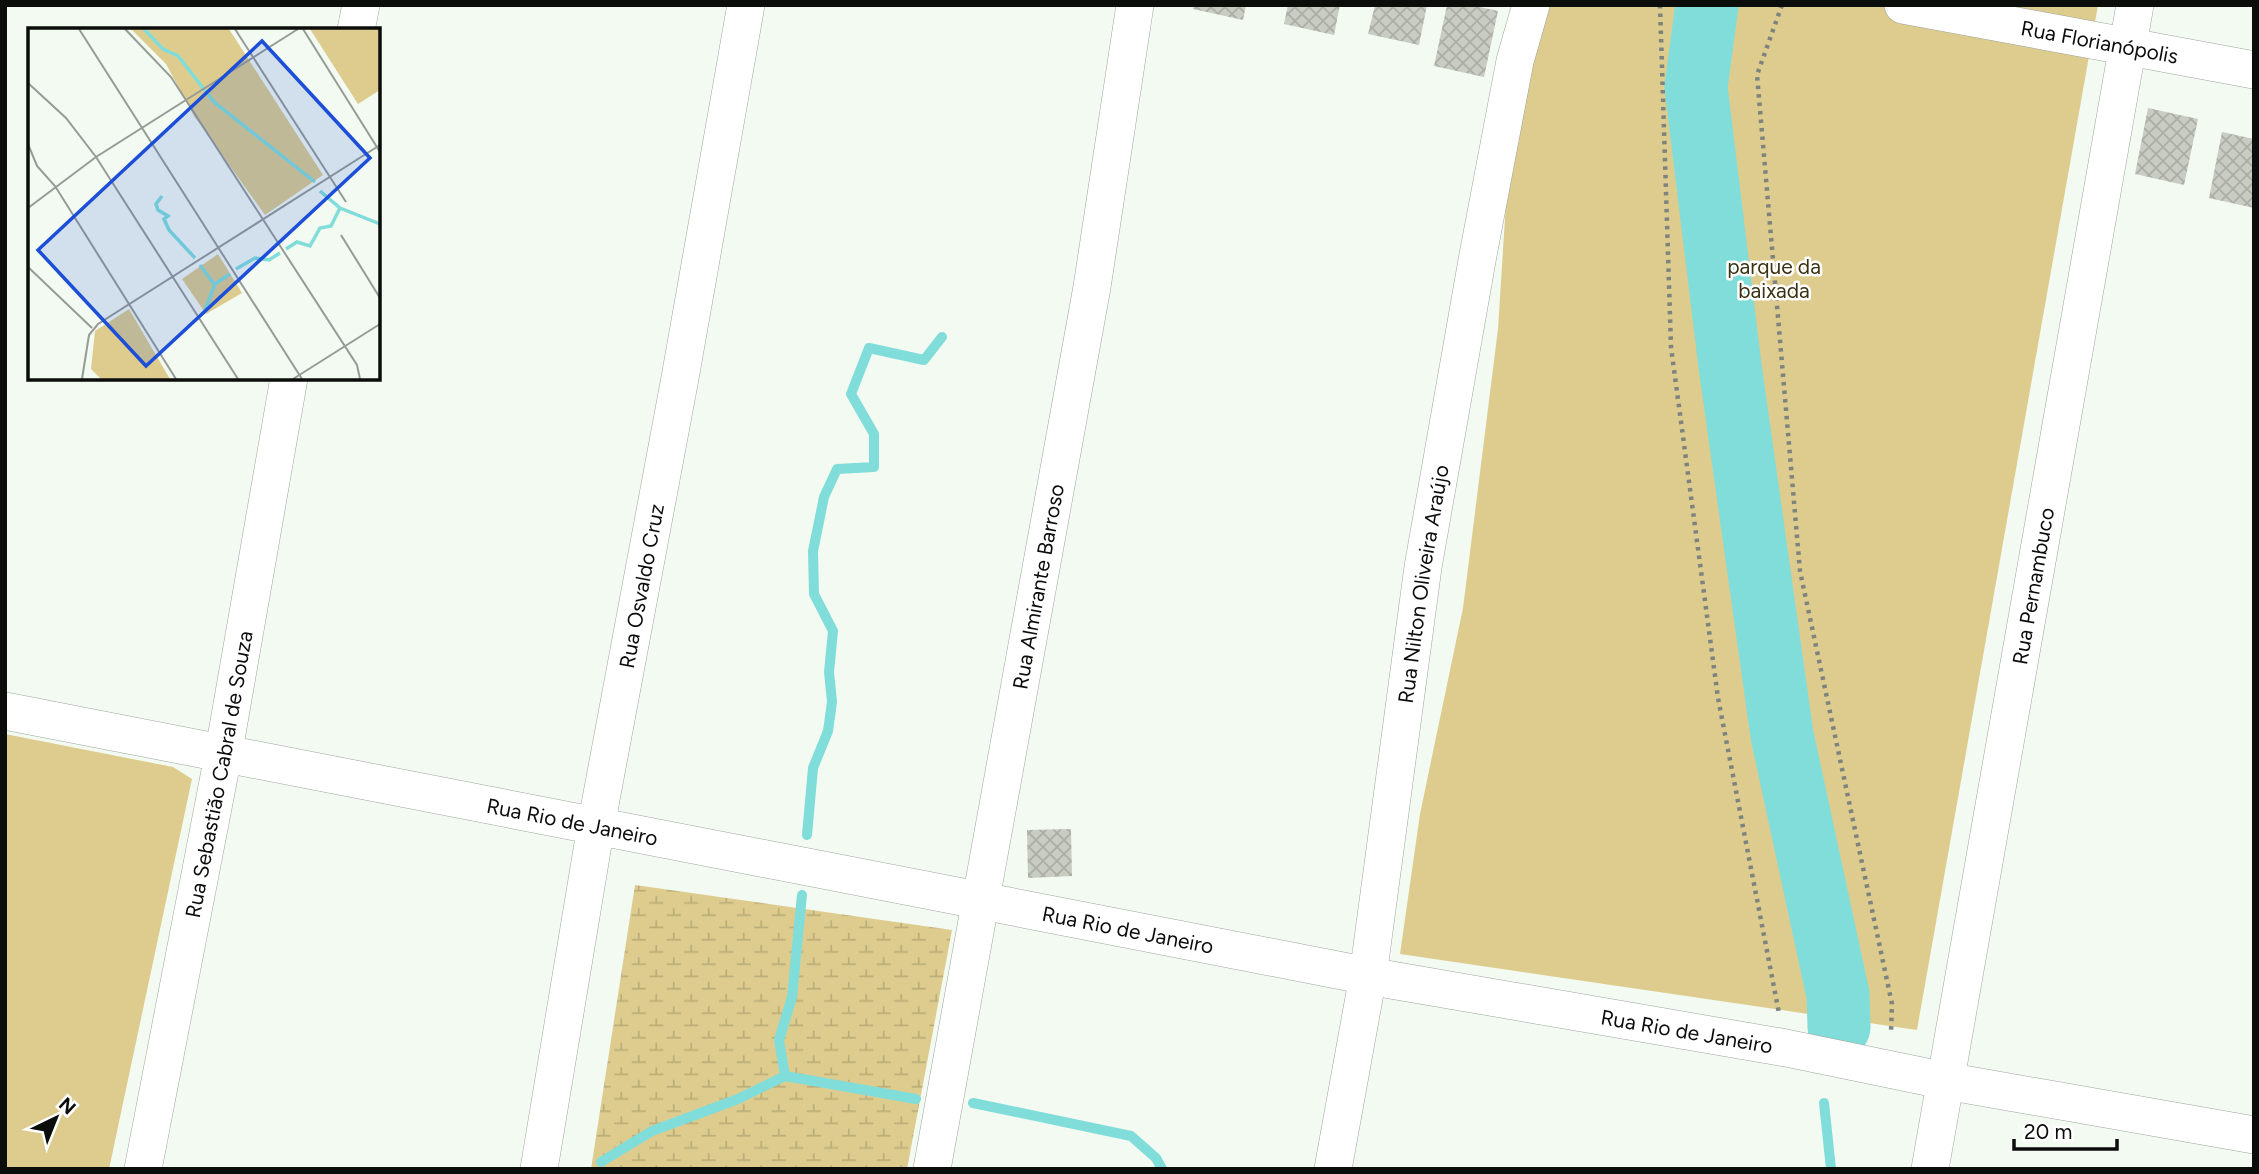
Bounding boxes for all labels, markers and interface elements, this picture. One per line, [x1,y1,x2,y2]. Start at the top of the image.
street label: Rua Florianópolis [2019,15,2180,68]
inset map [28,28,380,380]
park label: parque da baixada [1727,254,1821,303]
street label: Rua Nilton Oliveira Araújo [1392,463,1453,705]
street label: Rua Almirante Barroso [1007,482,1069,691]
street label: Rua Osvaldo Cruz [613,502,669,670]
street label: Rua Pernambuco [2007,505,2059,667]
street label: Rua Sebastião Cabral de Souza [179,629,257,920]
street label: Rua Rio de Janeiro [485,792,660,850]
street label: Rua Rio de Janeiro [1040,900,1216,958]
street label: Rua Rio de Janeiro [1599,1004,1775,1058]
north arrow [21,1083,91,1153]
text: N [54,1093,80,1119]
scale bar [2014,1108,2117,1152]
text: 20 m [2024,1119,2072,1144]

